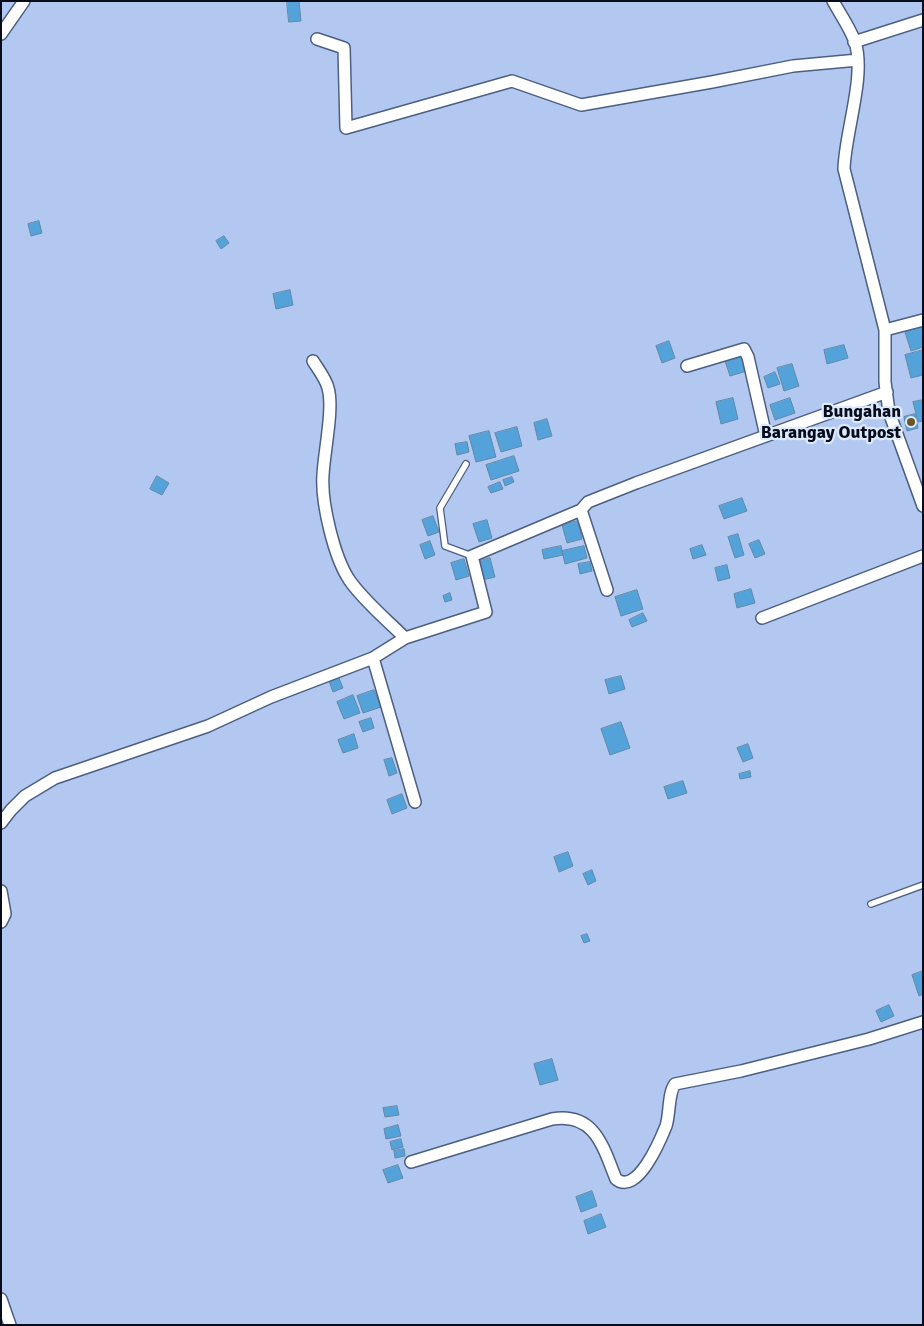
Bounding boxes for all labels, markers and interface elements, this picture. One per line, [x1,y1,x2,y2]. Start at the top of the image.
place label: Bungahan Barangay Outpost [761,401,901,444]
marker: Bungahan Barangay Outpost [905,416,917,428]

